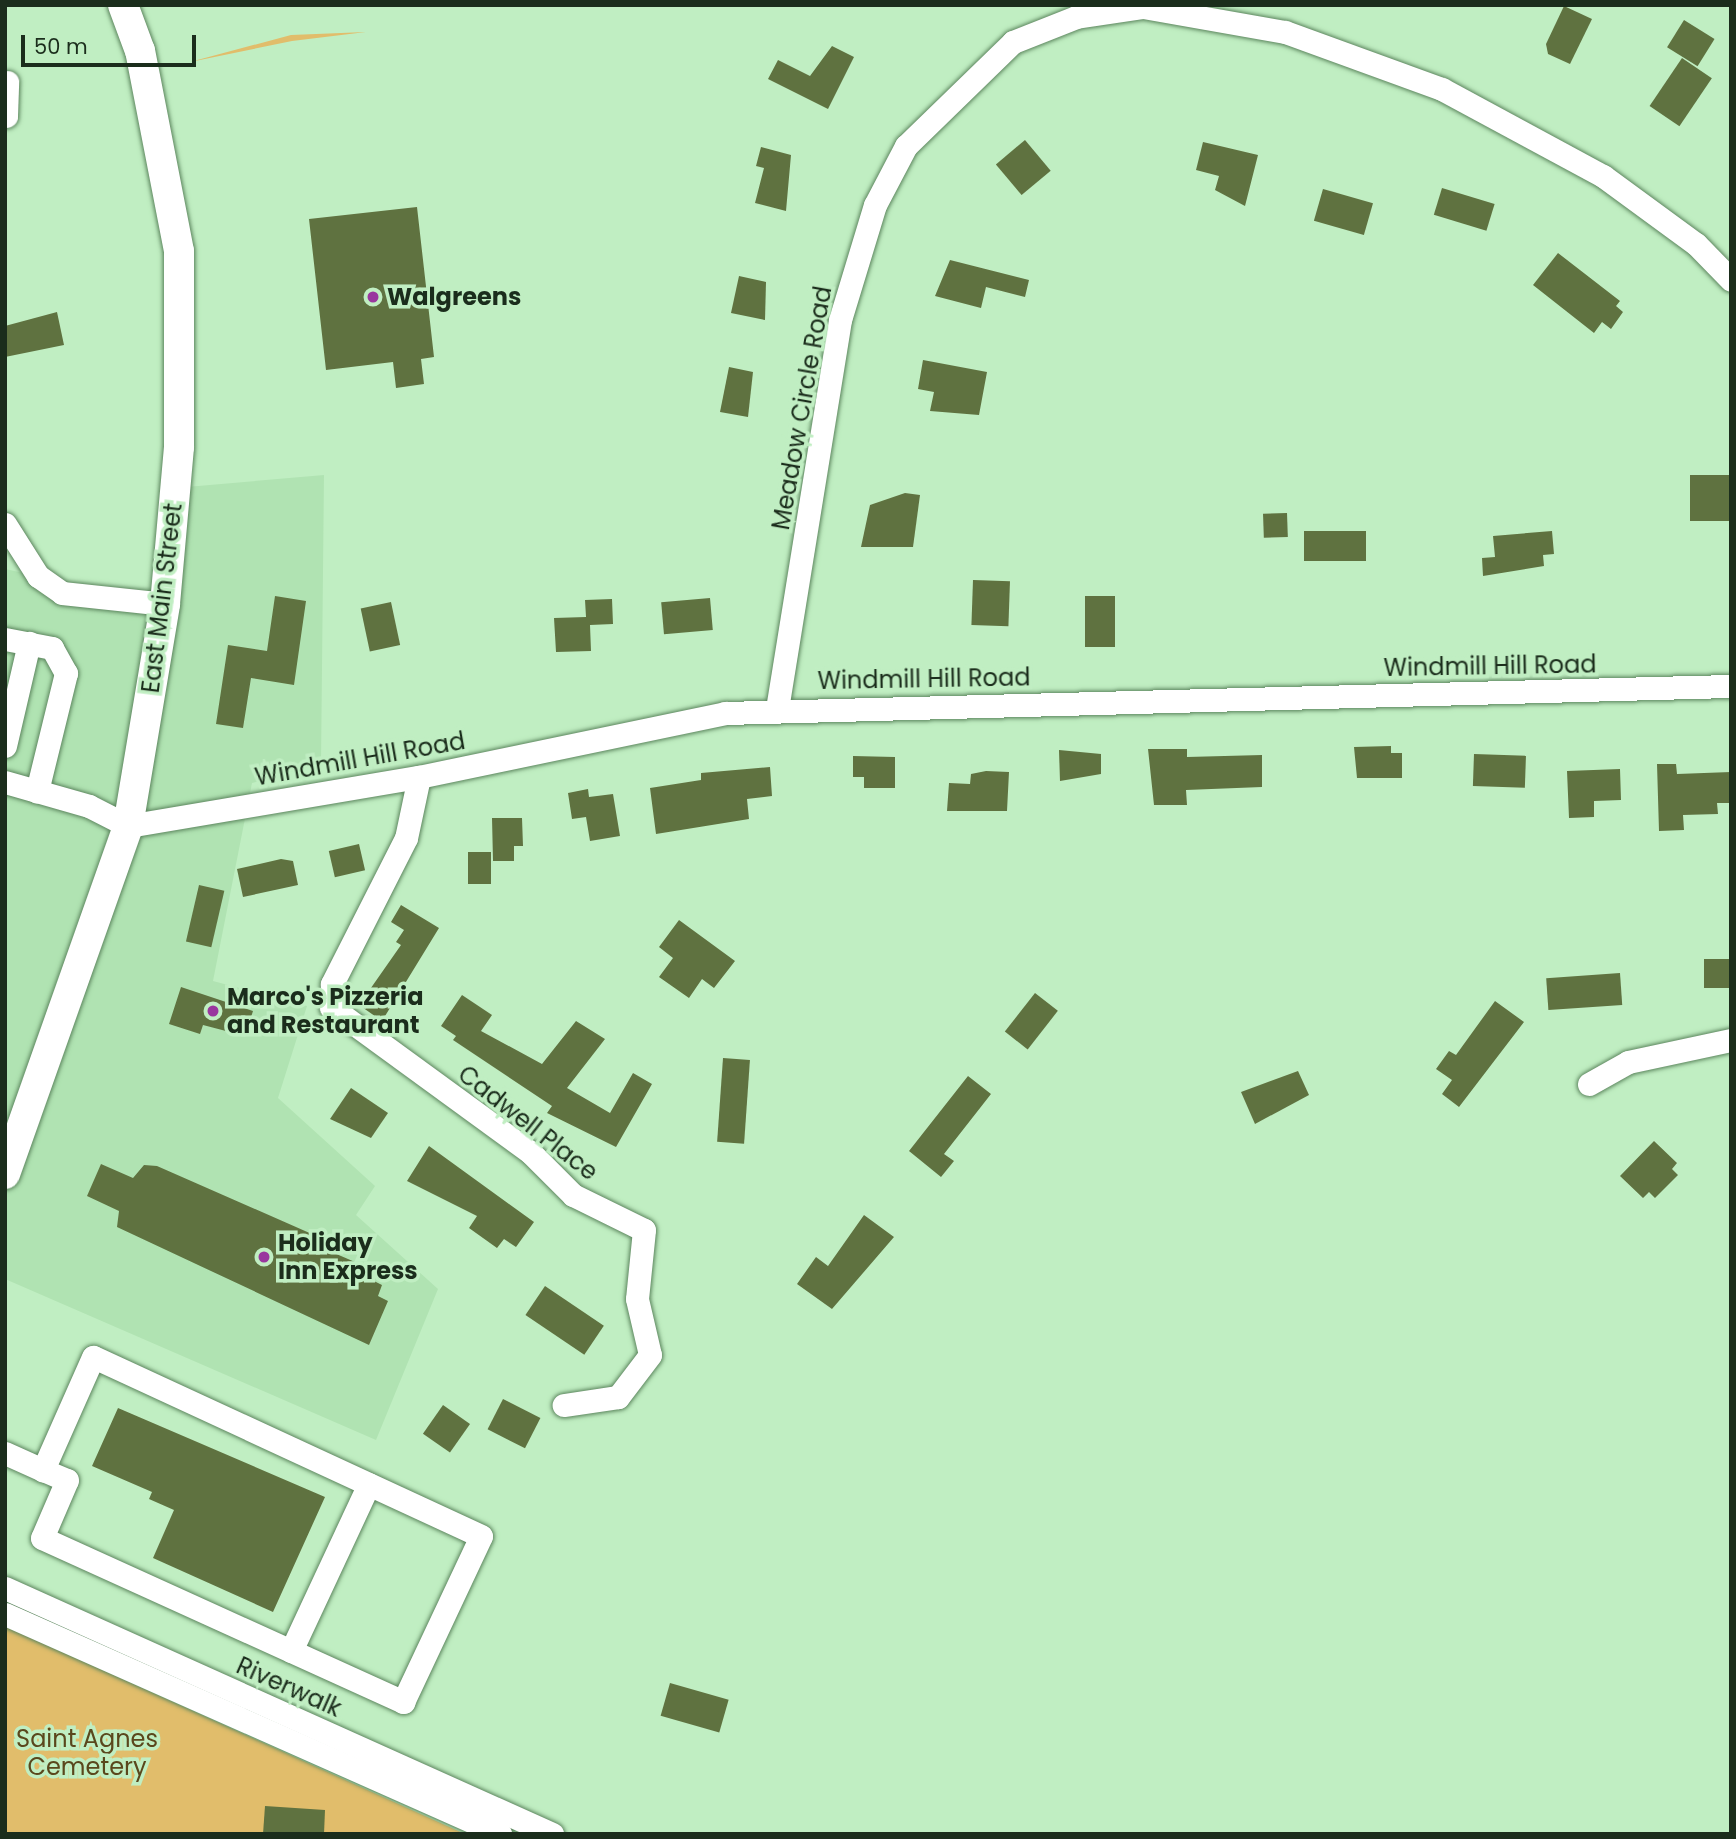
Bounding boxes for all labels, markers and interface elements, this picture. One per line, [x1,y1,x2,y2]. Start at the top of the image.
scale bar [24,21,200,65]
text: 50 m [34,32,88,61]
place label: Walgreens [387,283,521,311]
street label: Meadow Circle Road [766,284,838,532]
marker: Walgreens [365,289,381,305]
street label: East Main Street [136,501,188,695]
street label: Windmill Hill Road [1383,650,1597,682]
street label: Windmill Hill Road [817,663,1031,695]
street label: Windmill Hill Road [253,726,467,792]
place label: Marco's Pizzeria and Restaurant [227,983,423,1039]
marker: Marco's Pizzeria and Restaurant [205,1003,221,1019]
street label: Cadwell Place [452,1060,604,1186]
place label: Holiday Inn Express [278,1229,418,1285]
marker: Holiday Inn Express [256,1249,272,1265]
street label: Riverwalk [232,1651,346,1723]
park label: Saint Agnes Cemetery [16,1725,158,1781]

